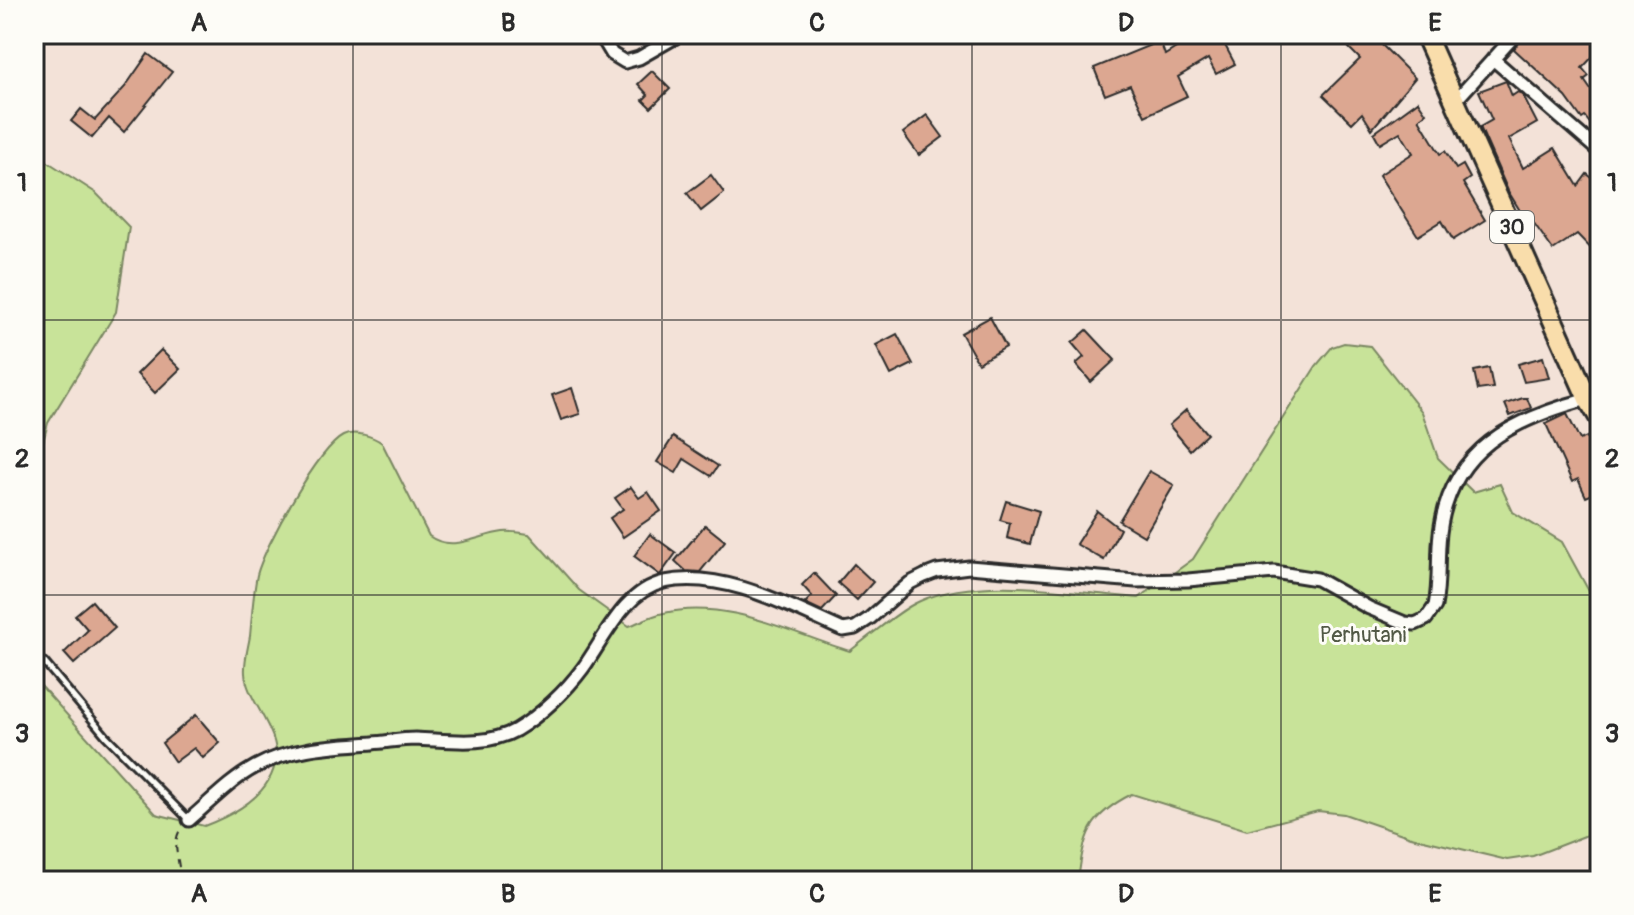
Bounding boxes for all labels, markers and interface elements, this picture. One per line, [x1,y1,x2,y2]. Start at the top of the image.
text: A [191,7,208,39]
text: B [501,7,515,39]
text: C [809,7,825,39]
text: D [1118,7,1134,39]
text: E [1428,7,1442,39]
text: 1 [17,167,27,199]
text: 1 [1607,167,1617,199]
road number: 30 [1490,211,1534,243]
text: 2 [15,443,29,475]
text: 2 [1605,443,1619,475]
park label: Perhutani [1319,621,1407,649]
text: 3 [15,718,29,750]
text: 3 [1605,718,1619,750]
text: A [191,878,208,910]
text: B [501,878,515,910]
text: C [809,878,825,910]
text: D [1118,878,1134,910]
text: E [1428,878,1442,910]

